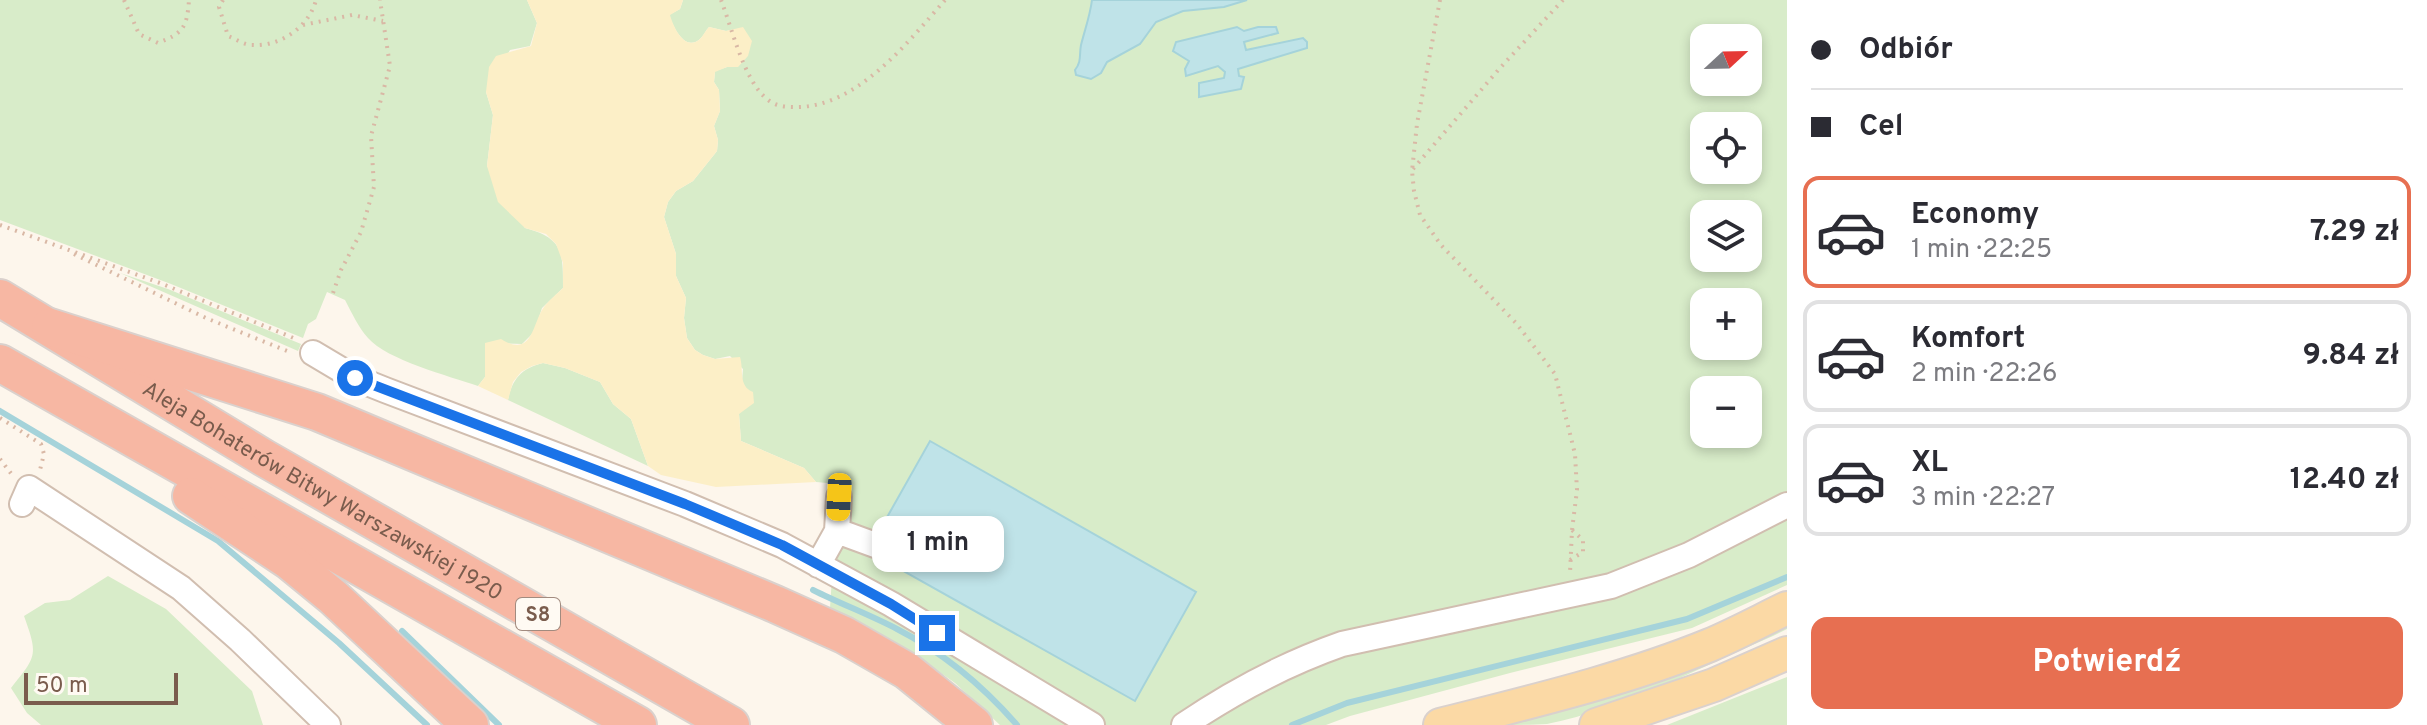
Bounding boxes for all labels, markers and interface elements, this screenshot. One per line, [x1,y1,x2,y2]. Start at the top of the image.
north arrow [1690,24,1762,96]
map controls [1690,24,1762,448]
text: Odbiór [1859,32,1953,69]
text: Cel [1859,109,1904,146]
button: locate [1690,112,1762,184]
icon: car [1815,196,1887,268]
text: Economy [1911,197,2039,234]
button: layers [1690,200,1762,272]
text: 7.29 zł [2310,214,2399,251]
text: 1 min · 22:25 [1911,234,2052,267]
button: + [1690,288,1762,360]
icon: car [1815,320,1887,392]
text: Komfort [1911,321,2025,358]
text: 9.84 zł [2303,338,2399,375]
text: 2 min · 22:26 [1911,358,2058,391]
route start [337,360,373,396]
button: − [1690,376,1762,448]
street label: Aleja Bohaterów Bitwy Warszawskiej 1920 [137,377,507,608]
icon: car [1815,444,1887,516]
text: XL [1911,445,1948,482]
text: 12.40 zł [2290,462,2399,499]
car [826,472,852,522]
text: 3 min · 22:27 [1911,482,2055,515]
callout: 1 min [871,517,1003,573]
text: 1 min [907,527,969,560]
road number: S8 [516,598,560,630]
route end [919,615,955,651]
button: Potwierdź [1811,617,2403,709]
scale bar [24,669,178,705]
text: 50 m [36,673,88,700]

